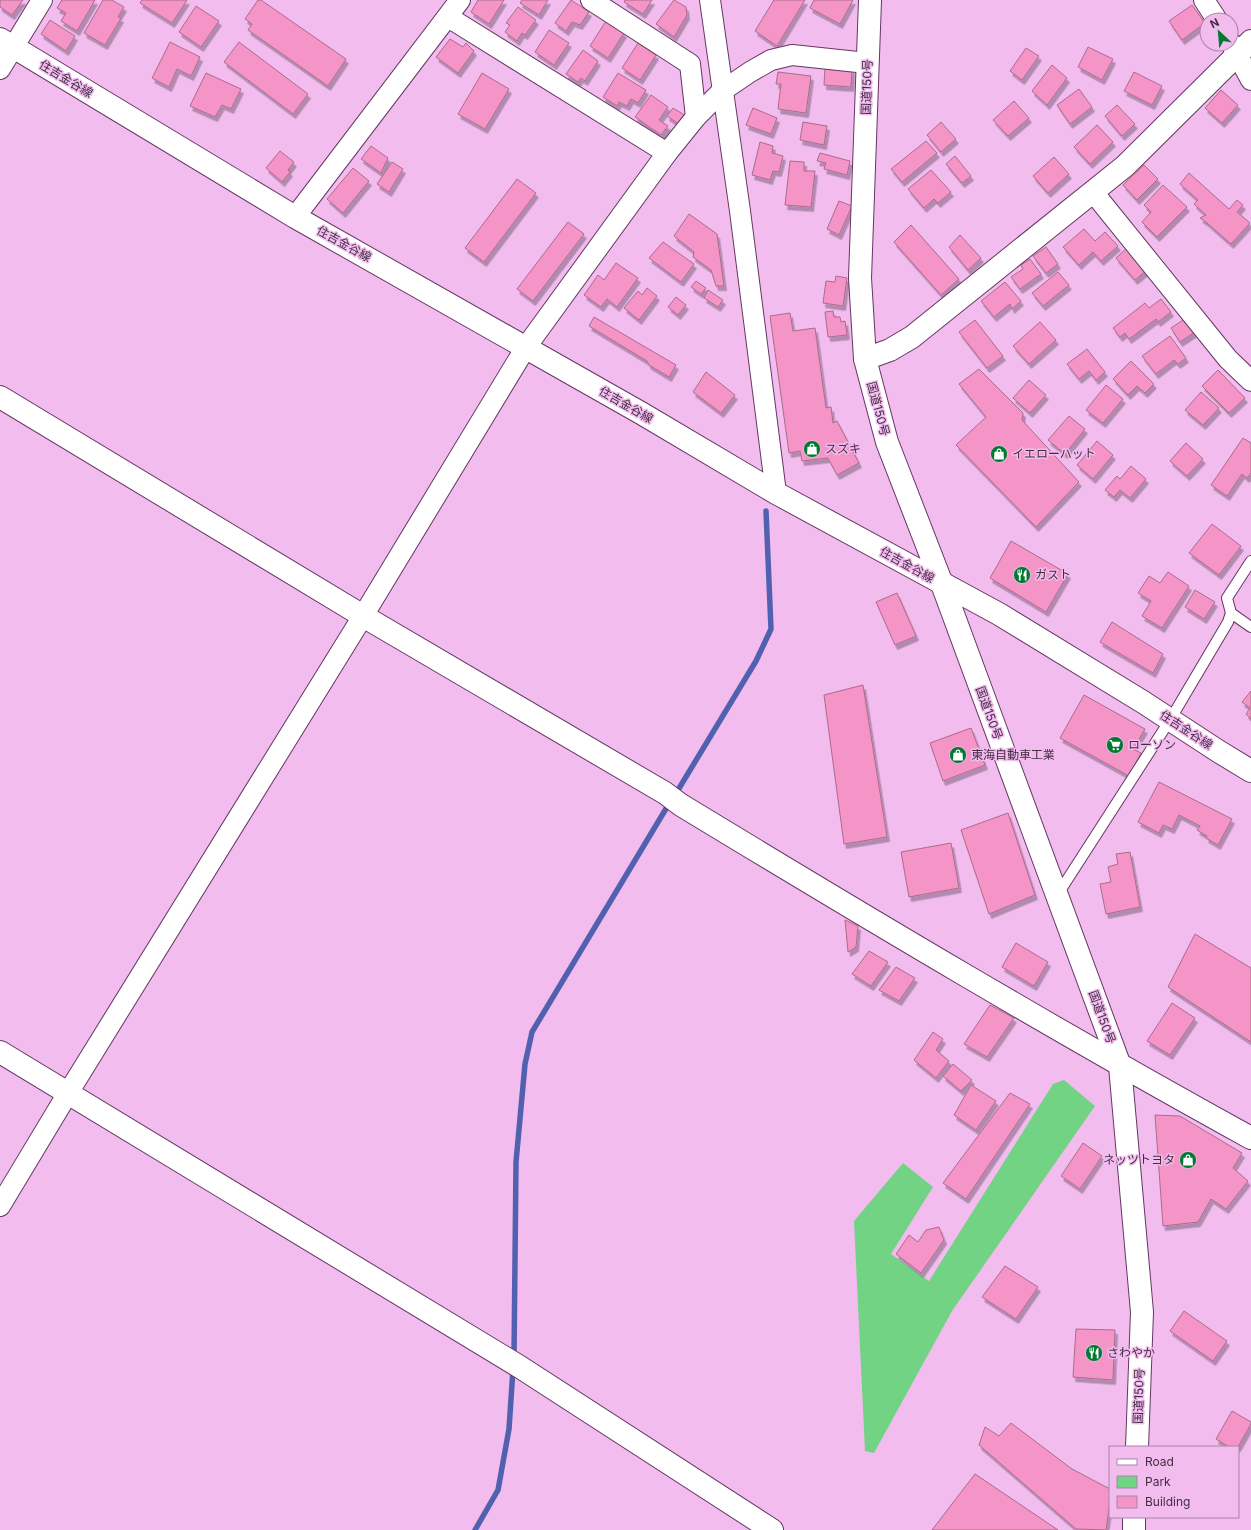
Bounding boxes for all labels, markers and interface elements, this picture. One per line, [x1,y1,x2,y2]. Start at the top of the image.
north arrow [1199,12,1239,52]
text: N [1208,15,1221,31]
street label: 住吉金谷線 [37,57,96,100]
street label: 国道150号 [858,59,875,115]
street label: 住吉金谷線 [314,222,374,265]
street label: 国道150号 [864,380,893,438]
street label: 住吉金谷線 [597,383,656,426]
shop icon: スズキ [802,439,822,459]
place label: スズキ [825,441,861,456]
shop icon: イエローハット [989,444,1009,464]
place label: イエローハット [1012,446,1096,461]
street label: 住吉金谷線 [877,543,937,586]
restaurant icon: ガスト [1012,565,1032,585]
place label: ガスト [1035,567,1071,582]
street label: 国道150号 [973,684,1006,742]
street label: 住吉金谷線 [1157,707,1216,752]
supermarket icon: ローソン [1105,735,1125,755]
place label: ローソン [1128,737,1176,752]
shop icon: 東海自動車工業 [948,745,968,765]
place label: 東海自動車工業 [971,747,1055,762]
street label: 国道150号 [1086,988,1119,1046]
shop icon: ネッツトヨタ [1178,1150,1198,1170]
place label: ネッツトヨタ [1103,1152,1175,1167]
restaurant icon: さわやか [1084,1343,1104,1363]
place label: さわやか [1107,1345,1155,1360]
street label: 国道150号 [1130,1368,1147,1424]
legend [1109,1446,1239,1518]
text: Road [1145,1454,1174,1469]
text: Park [1145,1474,1171,1489]
text: Building [1145,1494,1190,1509]

